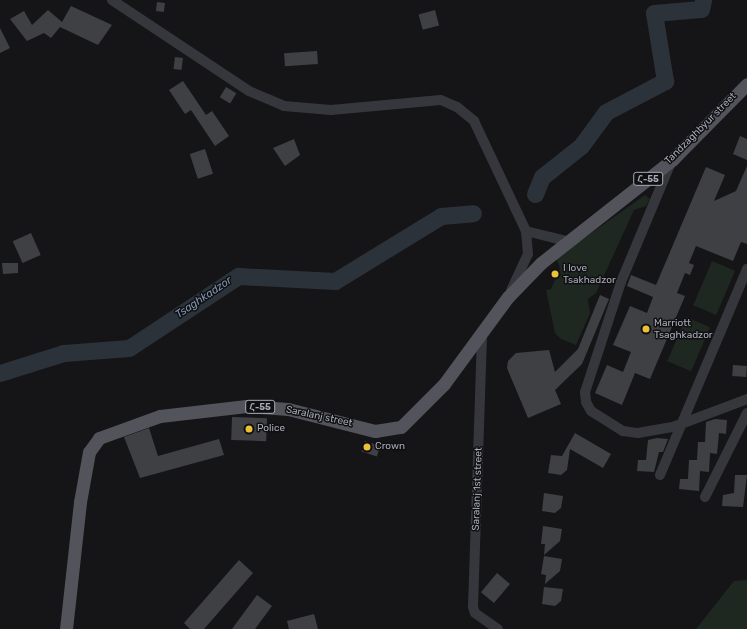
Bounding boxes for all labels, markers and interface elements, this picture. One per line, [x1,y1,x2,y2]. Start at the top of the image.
street label: Tandzaghbyur street [663,91,739,167]
road number: Հ-55 [633,172,663,186]
place label: I love Tsakhadzor [563,262,616,286]
marker: I love Tsakhadzor [550,269,560,279]
water label: Tsaghkadzor [173,274,235,322]
place label: Marriott Tsaghkadzor [654,317,713,340]
marker: Marriott Tsaghkadzor [641,324,651,334]
road number: Հ-55 [245,400,275,414]
street label: Saralanj street [285,404,353,430]
place label: Police [257,423,285,435]
marker: Police [244,424,254,434]
place label: Crown [375,441,405,453]
marker: Crown [362,442,372,452]
street label: Saralanj 1st street [471,447,485,531]

